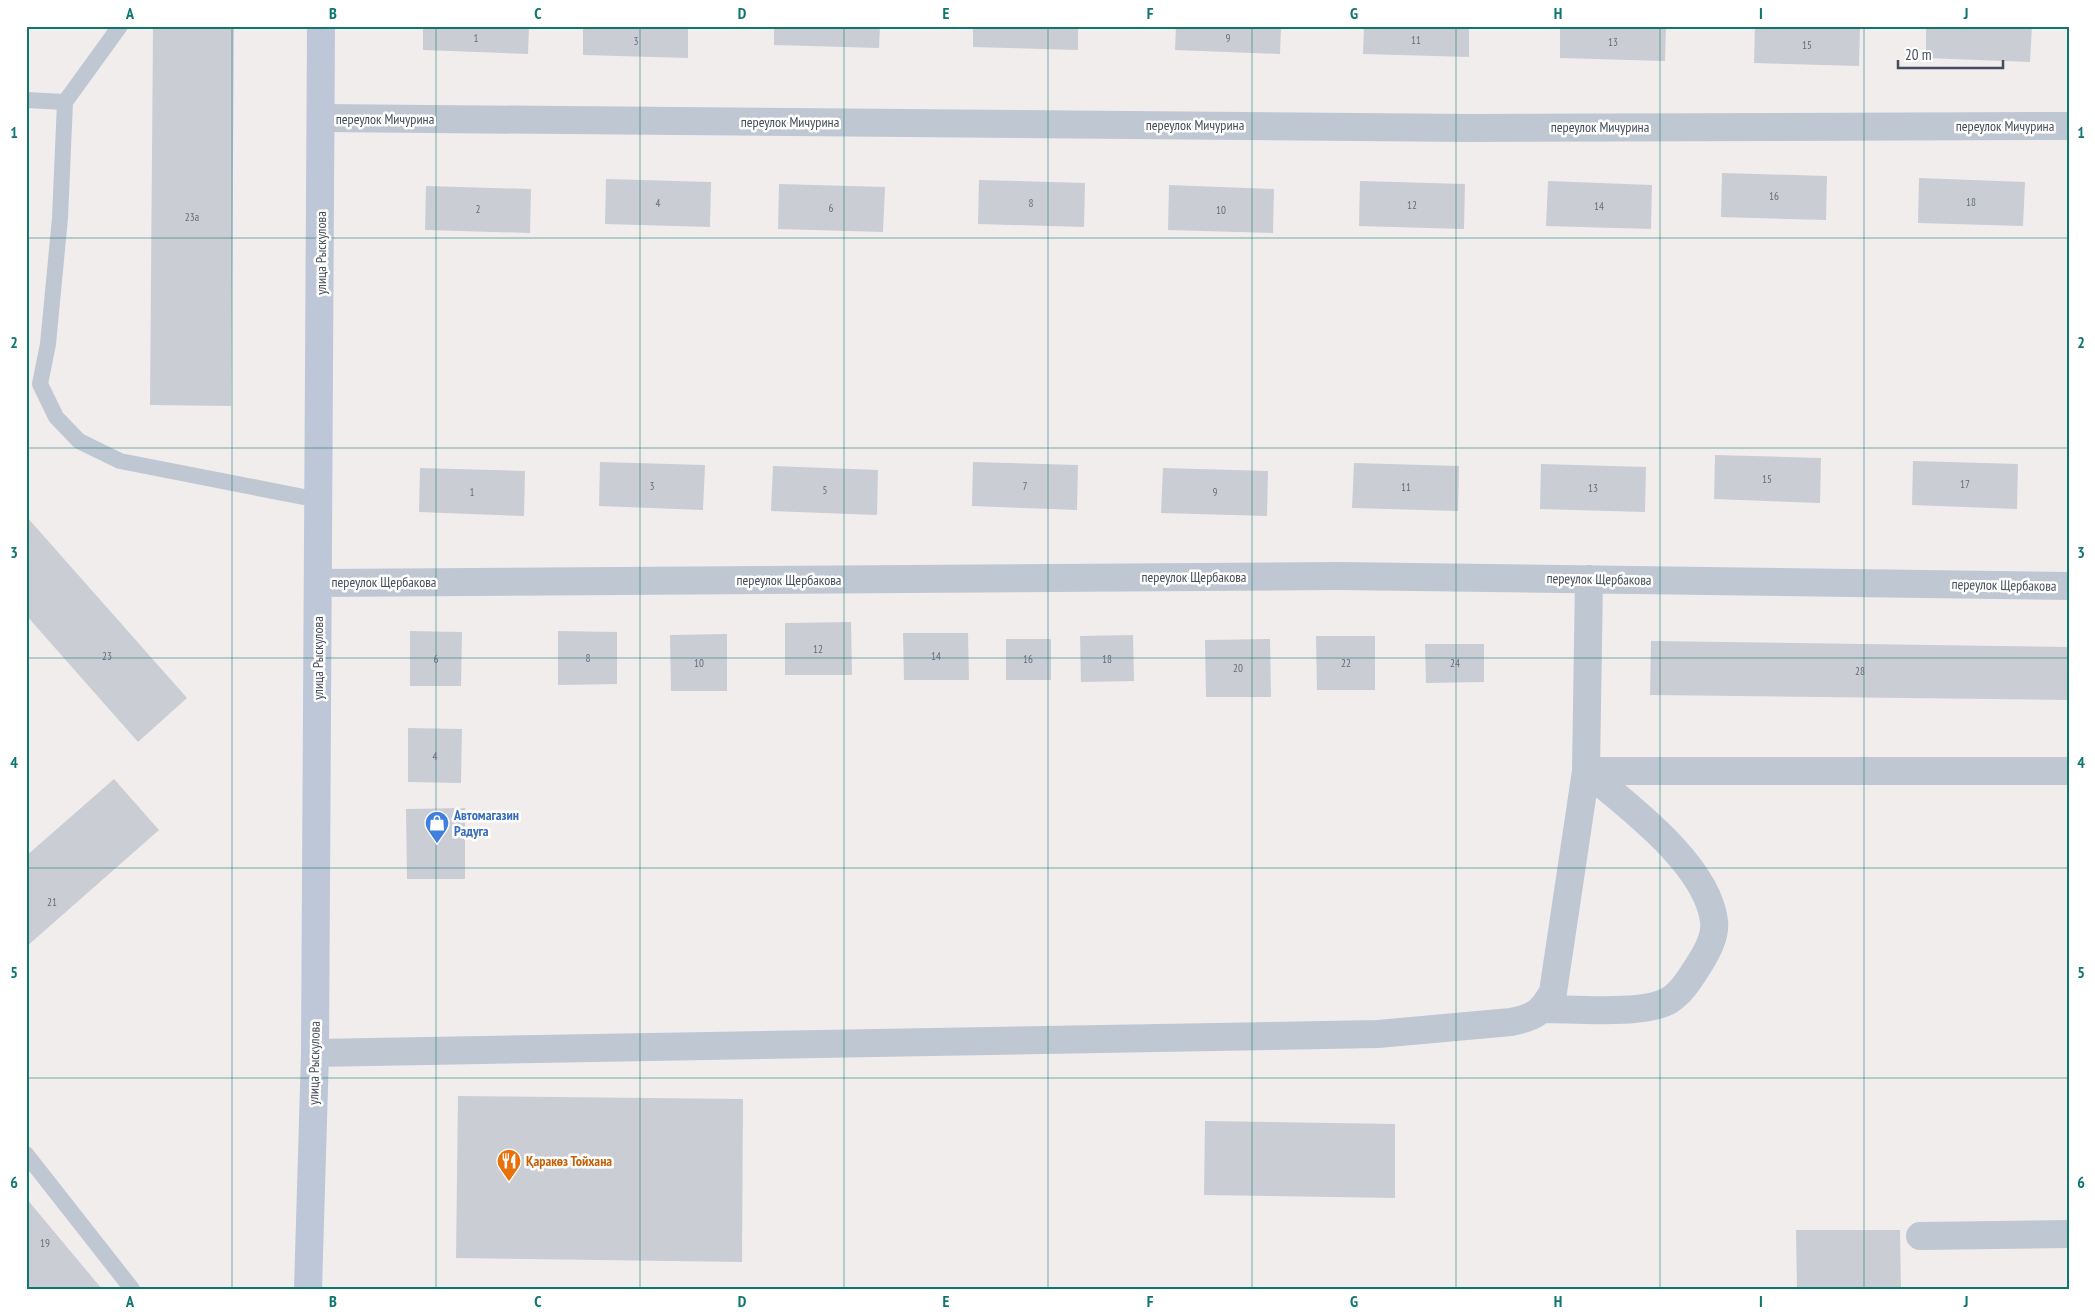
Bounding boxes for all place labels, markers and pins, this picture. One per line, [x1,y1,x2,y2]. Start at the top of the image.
place label: Автомагазин Радуга [453,806,519,840]
shop icon: Автомагазин Радуга [424,810,450,844]
restaurant icon: Қаракөз Тойхана [496,1148,522,1182]
place label: Қаракөз Тойхана [526,1152,612,1170]

